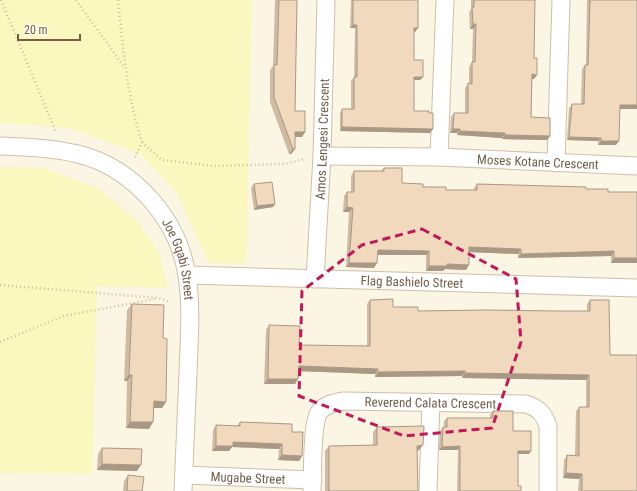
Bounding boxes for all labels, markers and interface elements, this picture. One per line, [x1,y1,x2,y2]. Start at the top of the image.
scale bar [18,16,80,42]
text: 20 m [24,23,48,37]
street label: Amos Lengesi Crescent [313,78,332,200]
street label: Moses Kotane Crescent [477,152,599,172]
street label: Joe Gqabi Street [159,216,196,301]
street label: Flag Bashielo Street [360,273,463,291]
street label: Reverend Calata Crescent [364,394,496,412]
street label: Mugabe Street [210,469,286,487]

